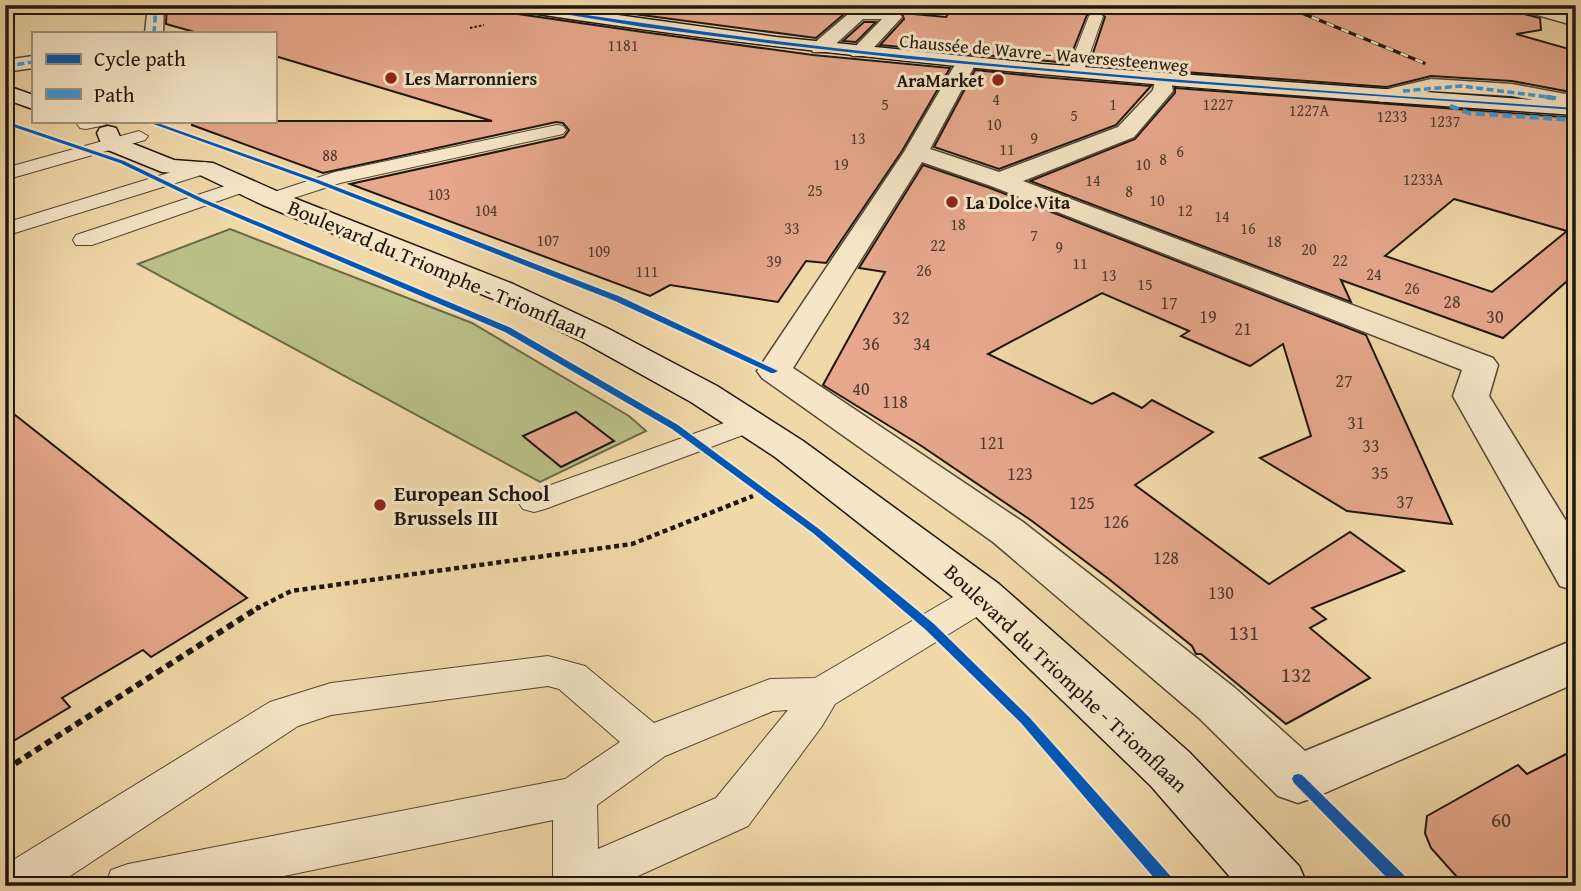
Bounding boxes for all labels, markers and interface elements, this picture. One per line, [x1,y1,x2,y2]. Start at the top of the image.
street label: Chaussée de Wavre - Waversesteenweg [898,27,1190,79]
legend [32,32,276,122]
house number: 1181 [608,33,638,57]
text: Cycle path [94,43,186,74]
place label: Les Marronniers [405,65,537,92]
place label: AraMarket [897,67,984,94]
marker: Les Marronniers [383,70,399,86]
marker: AraMarket [990,72,1006,88]
text: Path [94,79,135,110]
house number: 4 [992,87,1000,111]
house number: 5 [881,92,889,116]
house number: 1 [1109,92,1117,116]
house number: 1227 [1203,92,1234,116]
house number: 1227A [1289,98,1330,122]
house number: 5 [1070,103,1078,127]
house number: 1233 [1377,104,1407,128]
house number: 1237 [1430,109,1461,133]
house number: 10 [986,112,1002,136]
house number: 13 [850,126,866,150]
house number: 9 [1030,126,1038,150]
house number: 11 [999,137,1015,161]
house number: 6 [1176,139,1184,163]
house number: 88 [322,143,338,167]
house number: 8 [1159,147,1167,171]
house number: 19 [833,152,849,176]
house number: 10 [1135,152,1151,176]
house number: 1233A [1403,167,1444,191]
house number: 14 [1085,168,1101,192]
house number: 25 [807,178,823,202]
house number: 8 [1125,179,1133,203]
house number: 103 [427,182,451,206]
house number: 10 [1149,188,1165,212]
place label: La Dolce Vita [966,189,1071,216]
street label: Boulevard du Triomphe - Triomflaan [283,192,593,347]
marker: La Dolce Vita [944,194,960,210]
house number: 104 [474,198,498,222]
house number: 12 [1177,198,1193,222]
house number: 14 [1214,204,1230,228]
house number: 18 [950,212,966,236]
house number: 33 [784,216,800,240]
house number: 16 [1240,216,1256,240]
house number: 7 [1030,223,1038,247]
house number: 107 [536,228,560,252]
house number: 18 [1266,229,1282,253]
house number: 22 [930,233,946,257]
house number: 9 [1055,235,1063,259]
house number: 20 [1301,237,1317,261]
house number: 109 [587,239,611,263]
house number: 22 [1332,248,1348,272]
house number: 39 [766,249,782,273]
house number: 11 [1072,251,1088,275]
house number: 26 [916,258,932,282]
house number: 111 [635,259,659,283]
house number: 24 [1366,262,1382,286]
house number: 13 [1101,263,1117,287]
house number: 15 [1137,272,1153,296]
house number: 26 [1404,276,1420,300]
house number: 28 [1443,288,1461,315]
house number: 17 [1160,289,1178,316]
house number: 19 [1199,303,1217,330]
house number: 30 [1486,303,1504,330]
house number: 32 [892,304,910,331]
house number: 21 [1234,315,1252,342]
house number: 36 [862,330,880,357]
house number: 34 [913,330,931,357]
house number: 27 [1335,367,1353,394]
house number: 40 [852,375,870,402]
house number: 118 [882,388,908,415]
house number: 31 [1347,409,1365,436]
house number: 121 [979,429,1005,456]
house number: 33 [1362,432,1380,459]
house number: 35 [1371,459,1389,486]
house number: 123 [1007,460,1033,487]
place label: European School Brussels III [394,478,550,533]
house number: 37 [1396,488,1414,515]
house number: 125 [1069,489,1095,516]
marker: European School Brussels III [372,497,388,513]
house number: 126 [1103,508,1129,535]
house number: 128 [1153,544,1179,571]
street label: Boulevard du Triomphe - Triomflaan [937,556,1195,800]
house number: 130 [1208,579,1234,606]
house number: 131 [1229,617,1259,648]
house number: 132 [1281,659,1311,690]
house number: 60 [1491,804,1511,835]

